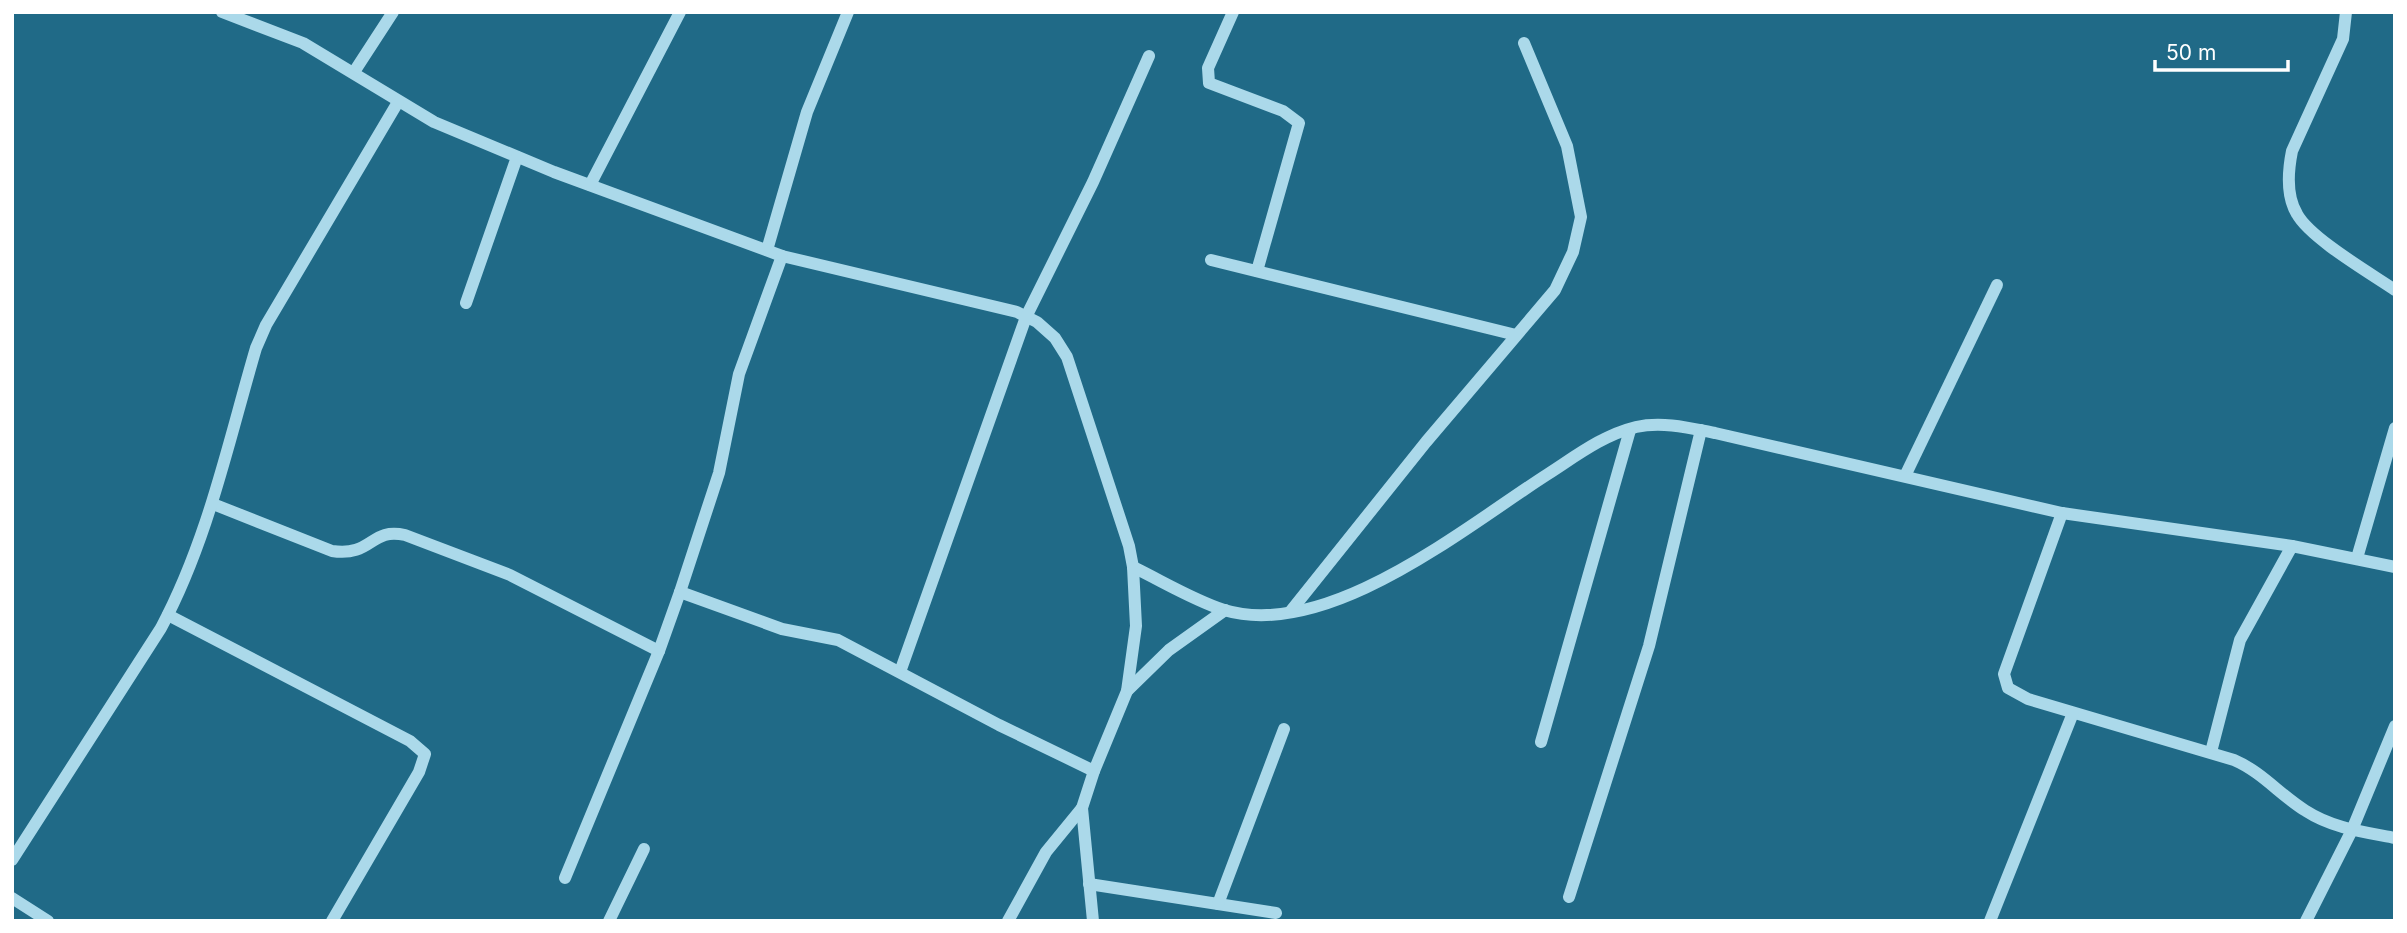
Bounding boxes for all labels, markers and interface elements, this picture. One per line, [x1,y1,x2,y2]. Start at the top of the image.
scale bar [2155,28,2288,72]
text: 50 m [2166,40,2216,65]

